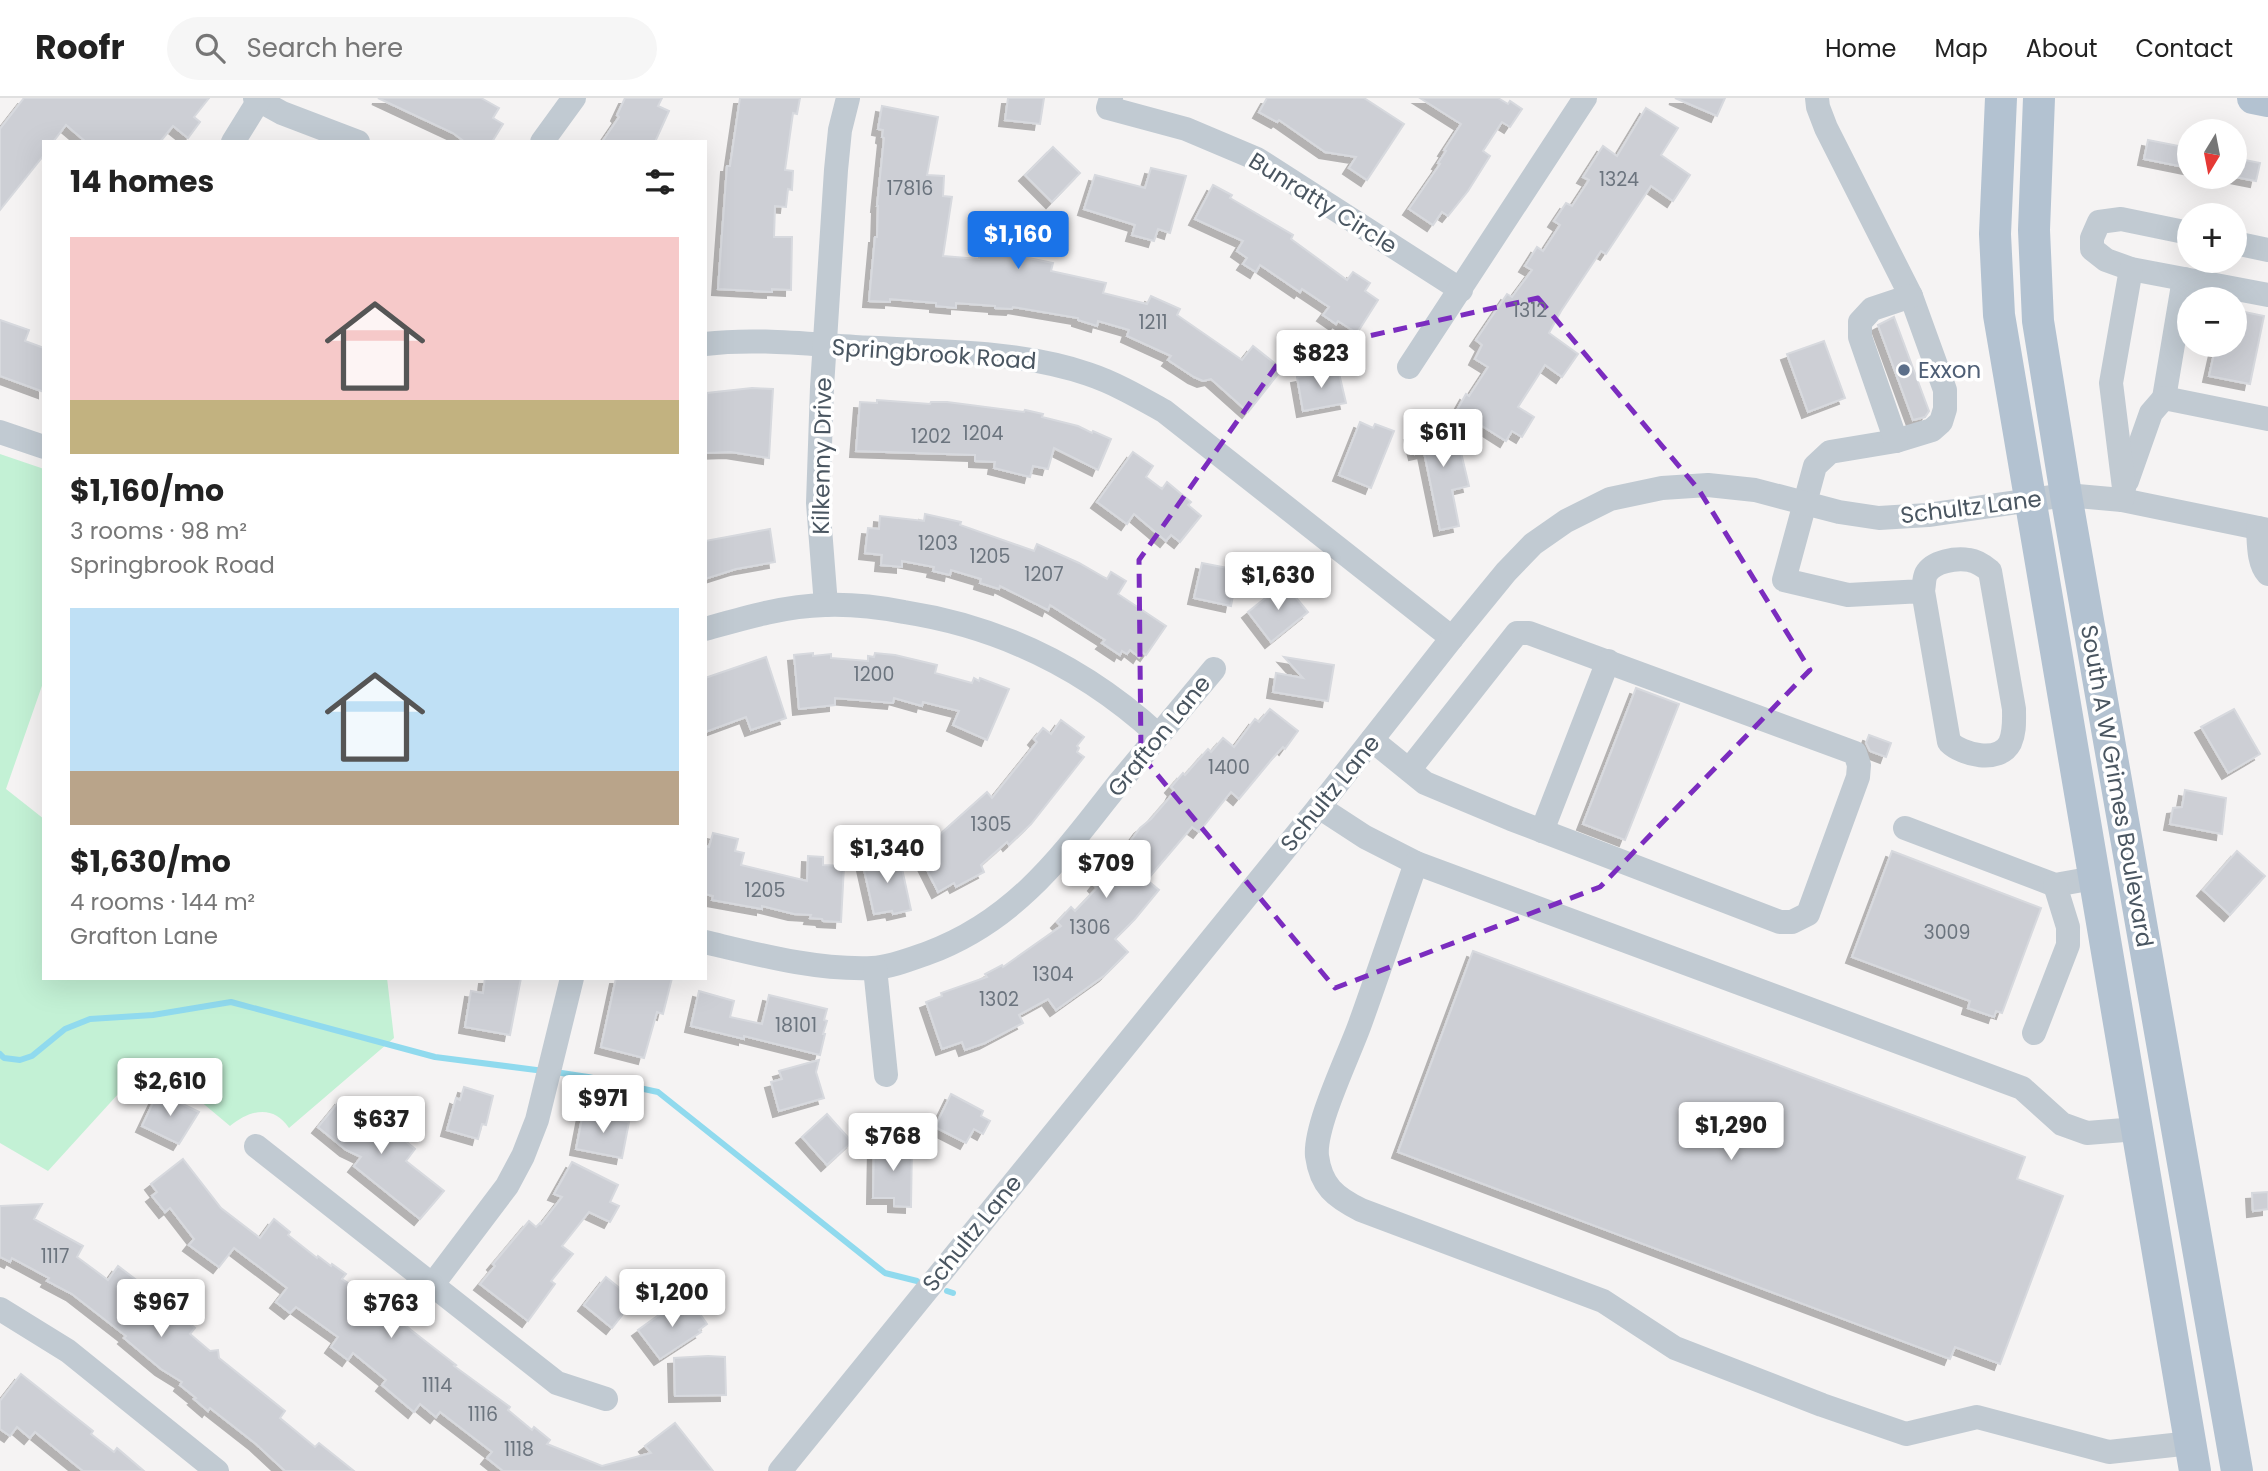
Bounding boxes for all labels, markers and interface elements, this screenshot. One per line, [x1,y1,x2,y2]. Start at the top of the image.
search box [167,17,657,80]
text: Roofr [35,24,125,71]
icon: search [191,29,229,67]
text: Search here [247,30,403,66]
text: Home [1825,32,1897,65]
text: Map [1935,32,1988,65]
text: About [2026,32,2097,65]
text: Contact [2135,32,2233,65]
north arrow [2177,119,2247,189]
map controls [2177,119,2247,357]
street label: Bunratty Circle [1243,145,1403,261]
text: 14 homes [70,160,214,203]
icon: filters [641,163,679,201]
house number: 1324 [1599,166,1639,193]
house number: 17816 [887,175,933,202]
button: + [2177,203,2247,273]
pin: $1,160 [961,212,1075,271]
text: $1,160 [984,218,1052,250]
icon: home [312,283,438,409]
button: − [2177,287,2247,357]
house number: 1312 [1513,297,1547,324]
house number: 1211 [1138,309,1168,336]
pin: $823 [1280,330,1362,390]
street label: Springbrook Road [831,331,1037,377]
text: $823 [1292,337,1350,369]
place label: Exxon [1918,354,1981,386]
marker: Exxon [1896,362,1912,378]
street label: Kilkenny Drive [805,377,839,535]
pin: $611 [1402,410,1484,469]
text: $611 [1419,416,1467,448]
house number: 1204 [963,420,1003,447]
house number: 1202 [911,423,951,450]
text: $1,160/mo [70,469,224,512]
street label: Schultz Lane [1899,482,2043,532]
text: 3 rooms · 98 m² [70,515,247,547]
house number: 1203 [918,530,958,557]
house number: 1205 [970,543,1010,570]
text: Springbrook Road [70,549,275,581]
pin: $1,630 [1221,552,1335,612]
text: $1,630 [1241,559,1315,591]
house number: 1207 [1024,561,1064,588]
street label: South A W Grimes Boulevard [2073,622,2161,950]
icon: home [312,654,438,780]
house number: 1200 [854,661,894,688]
street label: Grafton Lane [1100,668,1218,804]
street label: Schultz Lane [1273,728,1387,858]
house number: 1400 [1208,754,1250,781]
house number: 1305 [970,811,1012,838]
pin: $1,340 [830,826,944,885]
text: $1,340 [850,832,924,864]
text: $1,630/mo [70,840,231,883]
pin: $709 [1065,840,1147,900]
text: $709 [1078,847,1134,879]
house number: 1205 [745,877,785,904]
text: 4 rooms · 144 m² [70,886,255,918]
house number: 1306 [1069,914,1111,941]
house number: 3009 [1923,919,1971,946]
text: Grafton Lane [70,920,218,952]
house number: 1304 [1032,961,1074,988]
house number: 1302 [979,986,1019,1013]
house number: 18101 [775,1012,817,1039]
pin: $2,610 [113,1058,227,1118]
text: $2,610 [133,1065,207,1097]
pin: $971 [562,1076,644,1135]
text: $971 [578,1082,628,1114]
pin: $637 [340,1096,422,1156]
pin: $1,290 [1674,1102,1788,1162]
text: $637 [353,1103,409,1135]
text: $1,290 [1695,1109,1767,1141]
pin: $768 [852,1114,934,1173]
text: $768 [865,1120,922,1152]
street label: Schultz Lane [915,1168,1029,1298]
house number: 1117 [41,1243,69,1270]
pin: $1,200 [615,1270,729,1329]
text: $1,200 [635,1276,709,1308]
pin: $967 [120,1280,202,1339]
pin: $763 [350,1280,432,1340]
text: $967 [133,1286,189,1318]
text: $763 [363,1287,419,1319]
house number: 1114 [422,1372,452,1399]
house number: 1116 [468,1401,498,1428]
house number: 1118 [504,1436,534,1463]

